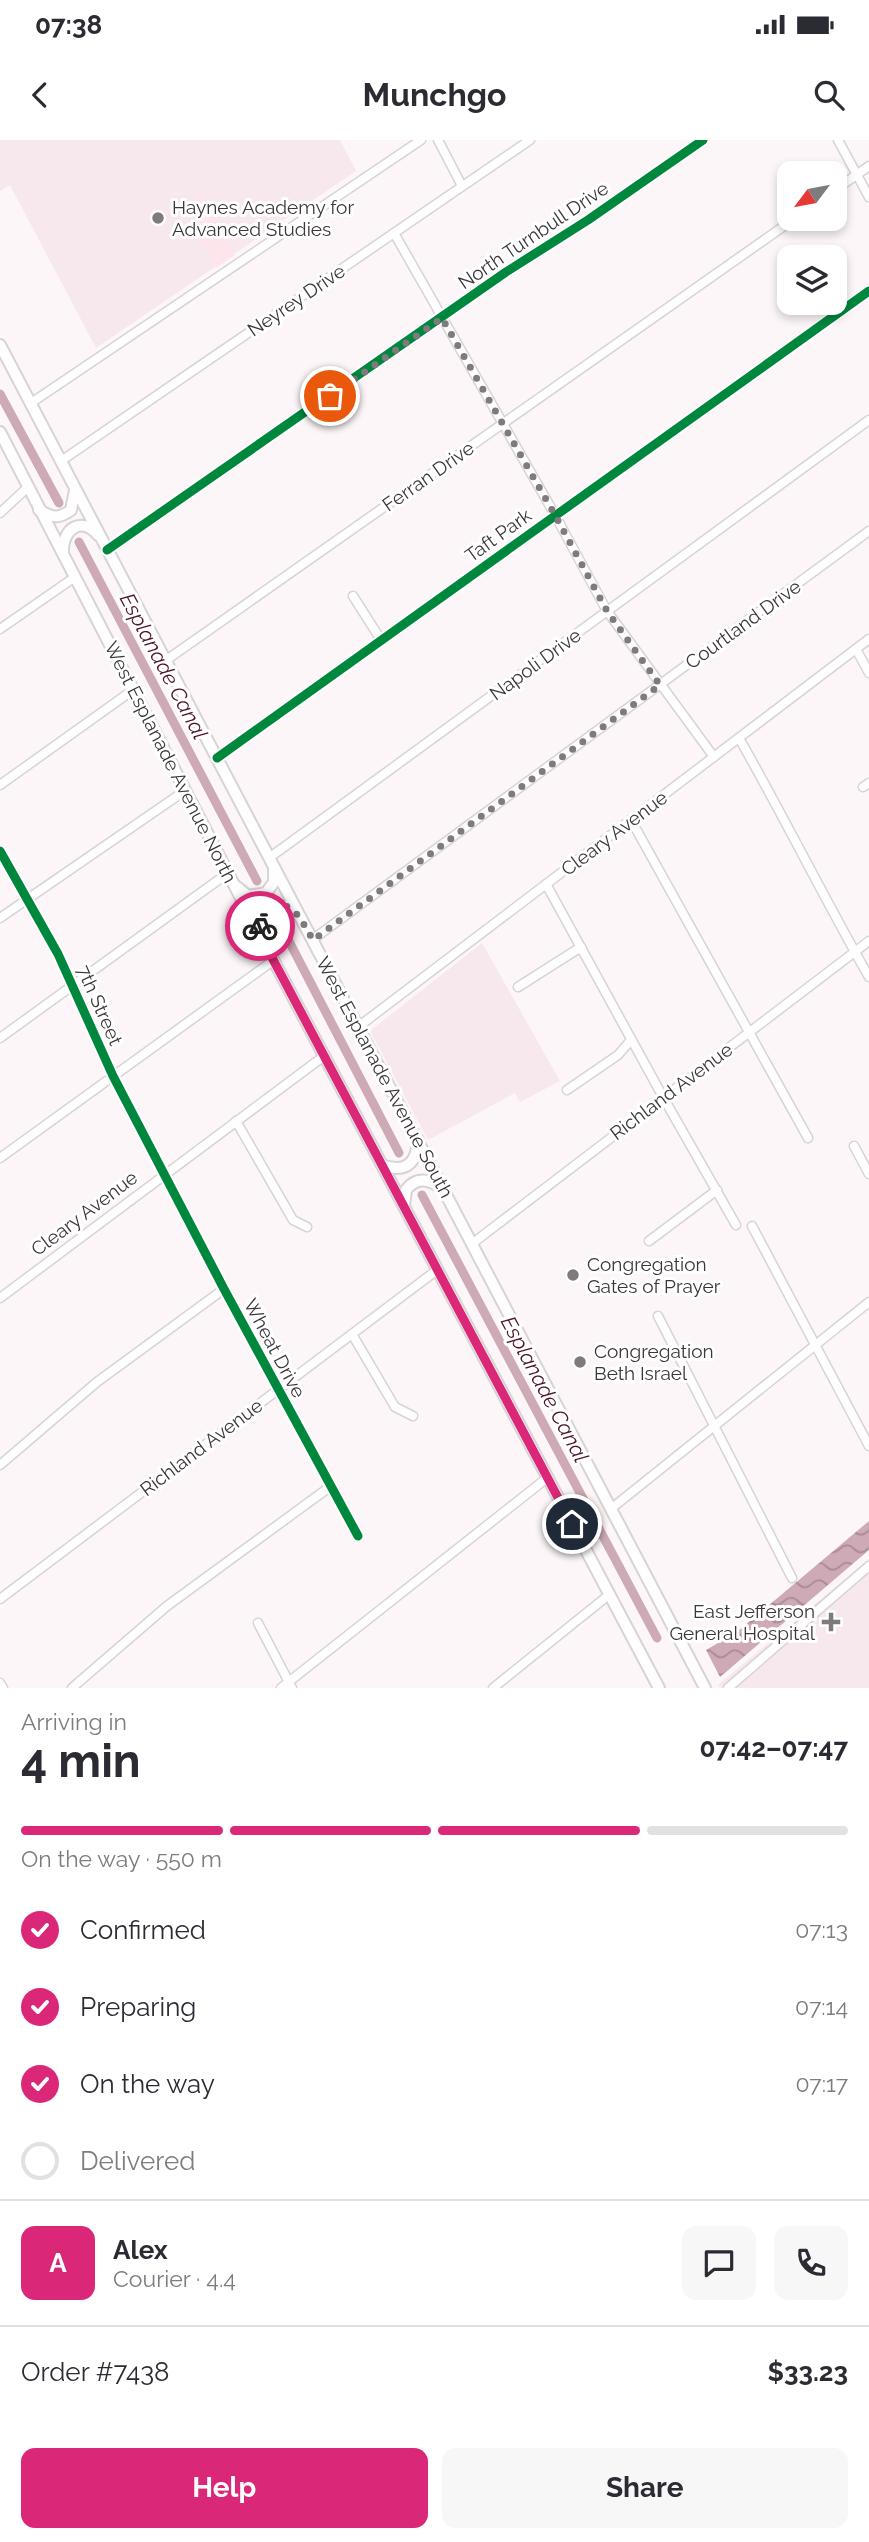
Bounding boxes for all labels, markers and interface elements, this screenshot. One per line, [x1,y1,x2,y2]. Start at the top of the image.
text: 07:38 [35,10,102,40]
icon: back [21,76,59,114]
text: Munchgo [363,76,506,113]
icon: search [810,76,848,114]
north arrow [777,161,847,231]
map controls [777,161,847,315]
street label: North Turnbull Drive [454,177,612,293]
place label: Haynes Academy for Advanced Studies [172,196,354,240]
marker: Haynes Academy for Advanced Studies [150,210,166,226]
button: layers [777,245,847,315]
street label: Neyrey Drive [243,259,349,341]
pin [300,366,360,426]
icon: bag [311,377,349,415]
street label: Ferran Drive [378,436,478,516]
street label: Taft Park [461,504,535,566]
street label: Courtland Drive [681,575,805,673]
water label: Esplanade Canal [115,589,213,743]
street label: Napoli Drive [485,624,585,704]
street label: West Esplanade Avenue North [100,638,242,886]
street label: Cleary Avenue [557,786,671,880]
courier [225,891,295,961]
icon: bike [241,907,279,945]
street label: West Esplanade Avenue South [312,953,458,1201]
street label: 7th Street [73,962,128,1049]
street label: Richland Avenue [606,1038,736,1144]
street label: Cleary Avenue [27,1166,141,1260]
place label: Congregation Gates of Prayer [587,1253,721,1297]
marker: Congregation Gates of Prayer [565,1267,581,1283]
street label: Wheat Drive [240,1295,310,1401]
water label: Esplanade Canal [496,1312,594,1466]
place label: Congregation Beth Israel [594,1340,714,1384]
marker: Congregation Beth Israel [572,1354,588,1370]
street label: Richland Avenue [136,1394,266,1500]
pin [542,1494,602,1554]
icon: home [553,1505,591,1543]
place label: East Jefferson General Hospital [669,1600,816,1644]
marker: East Jefferson General Hospital [821,1612,841,1632]
text: Arriving in [21,1708,127,1735]
text: 07:42–07:47 [699,1733,848,1763]
text: 4 min [21,1734,141,1788]
text: On the way · 550 m [21,1845,222,1872]
icon: check [21,1911,59,1949]
text: Confirmed [80,1915,206,1945]
text: 07:13 [795,1916,848,1943]
icon: check [21,1988,59,2026]
text: Preparing [80,1992,196,2022]
text: 07:14 [795,1993,848,2020]
icon: check [21,2065,59,2103]
text: On the way [80,2069,215,2099]
text: 07:17 [795,2070,848,2097]
text: Delivered [80,2146,195,2176]
button: chat [682,2226,756,2300]
button: phone [774,2226,848,2300]
text: Alex [113,2235,168,2265]
text: A [49,2248,67,2278]
text: Courier · 4.4 [113,2265,236,2292]
text: Order #7438 [21,2357,170,2387]
text: $33.23 [768,2357,848,2387]
button: Help [21,2448,428,2528]
button: Share [442,2448,848,2528]

